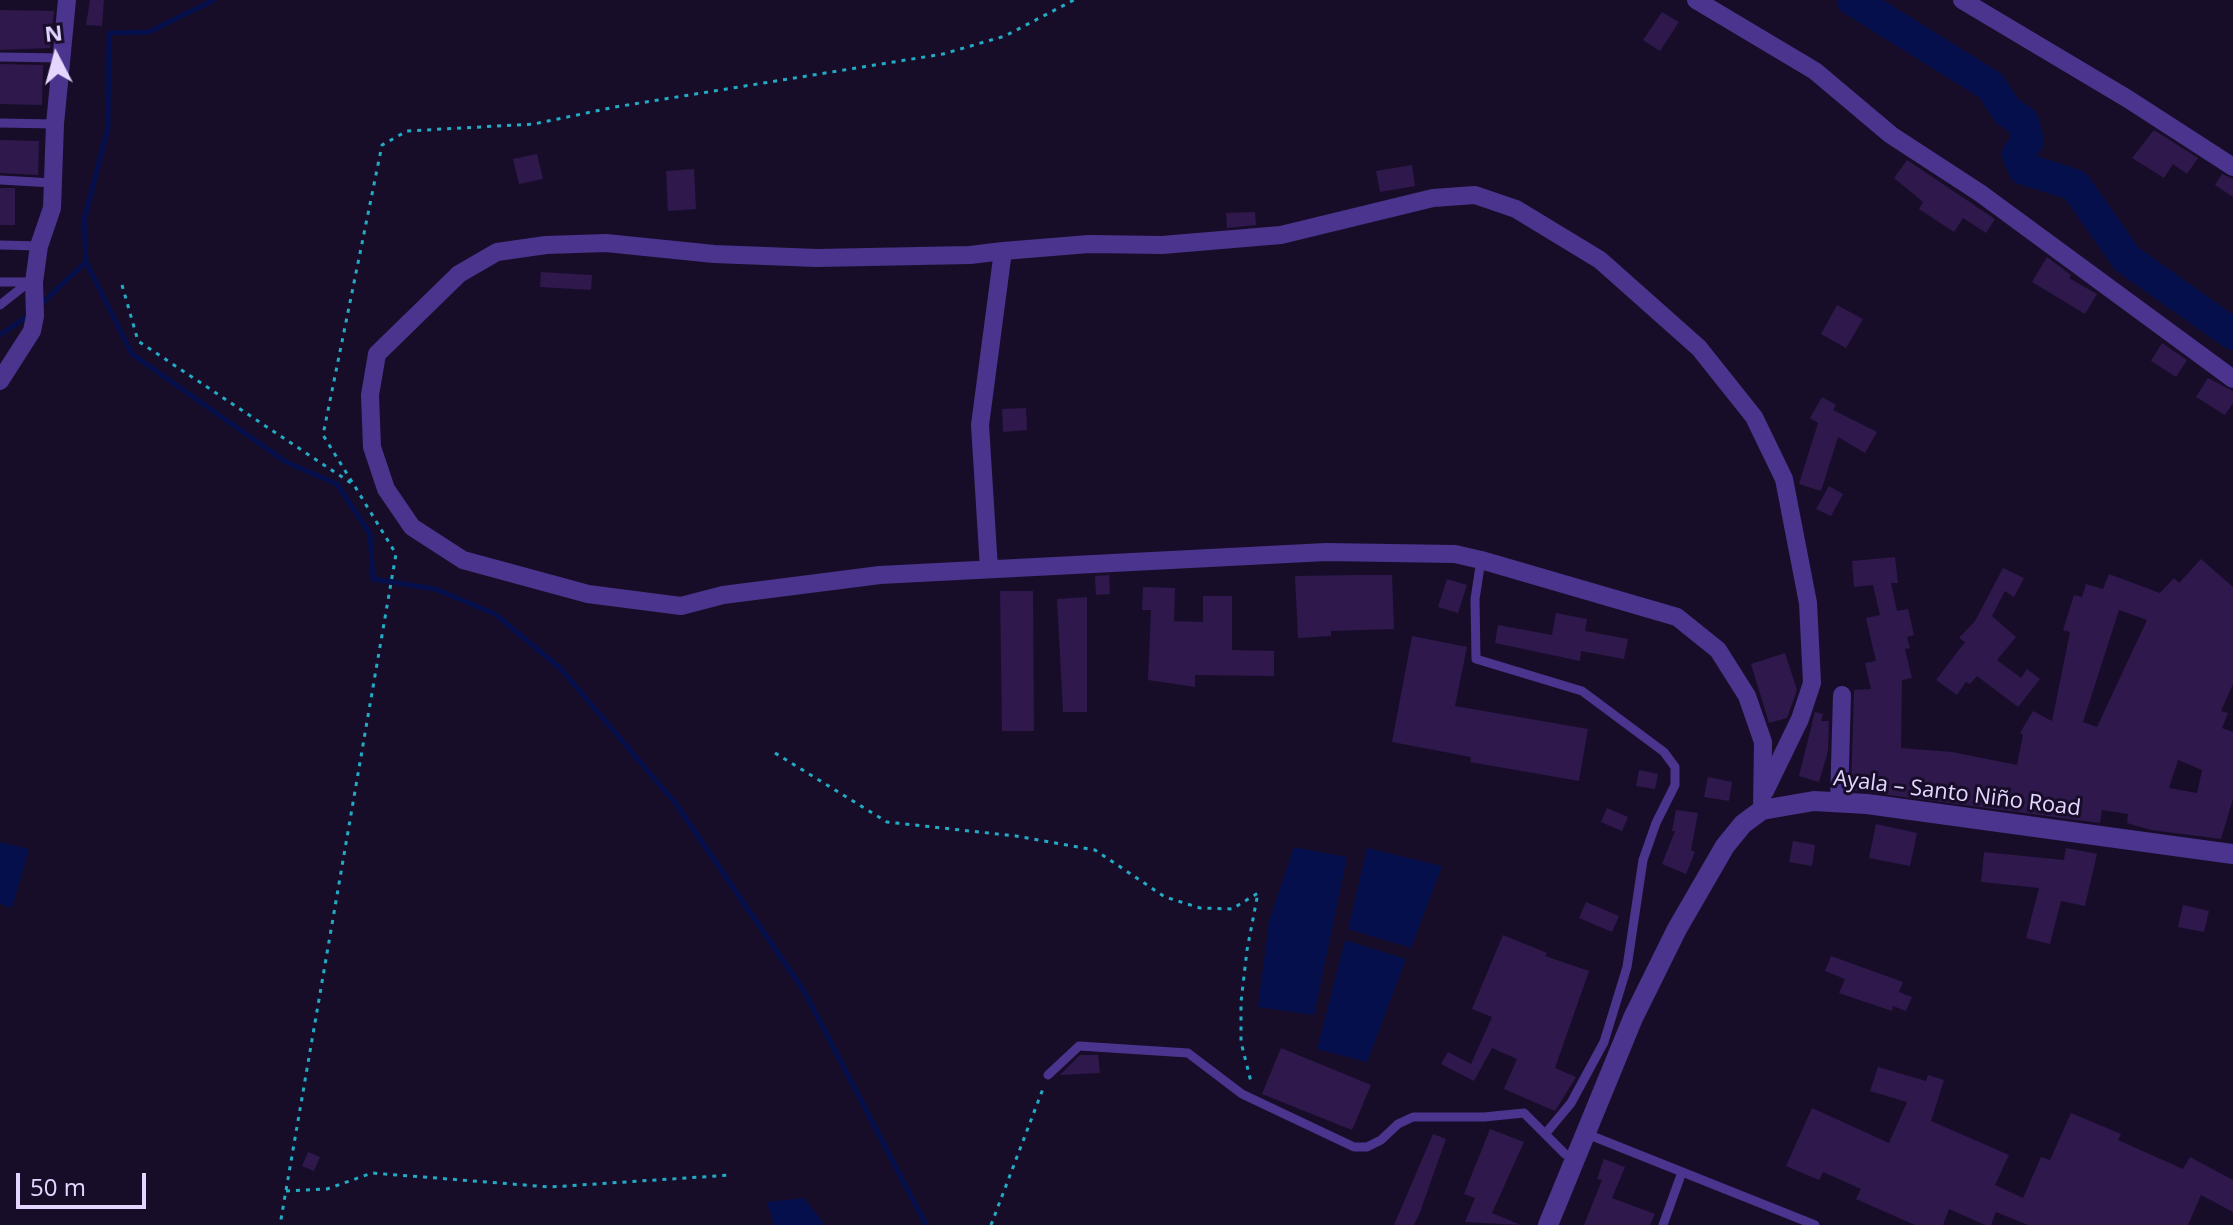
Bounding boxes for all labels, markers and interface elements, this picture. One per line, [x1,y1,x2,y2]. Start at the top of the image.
north arrow [16,16,96,96]
text: N [43,16,64,48]
street label: Ayala – Santo Niño Road [1832,766,2082,822]
scale bar [20,1157,150,1207]
text: 50 m [30,1170,86,1203]

